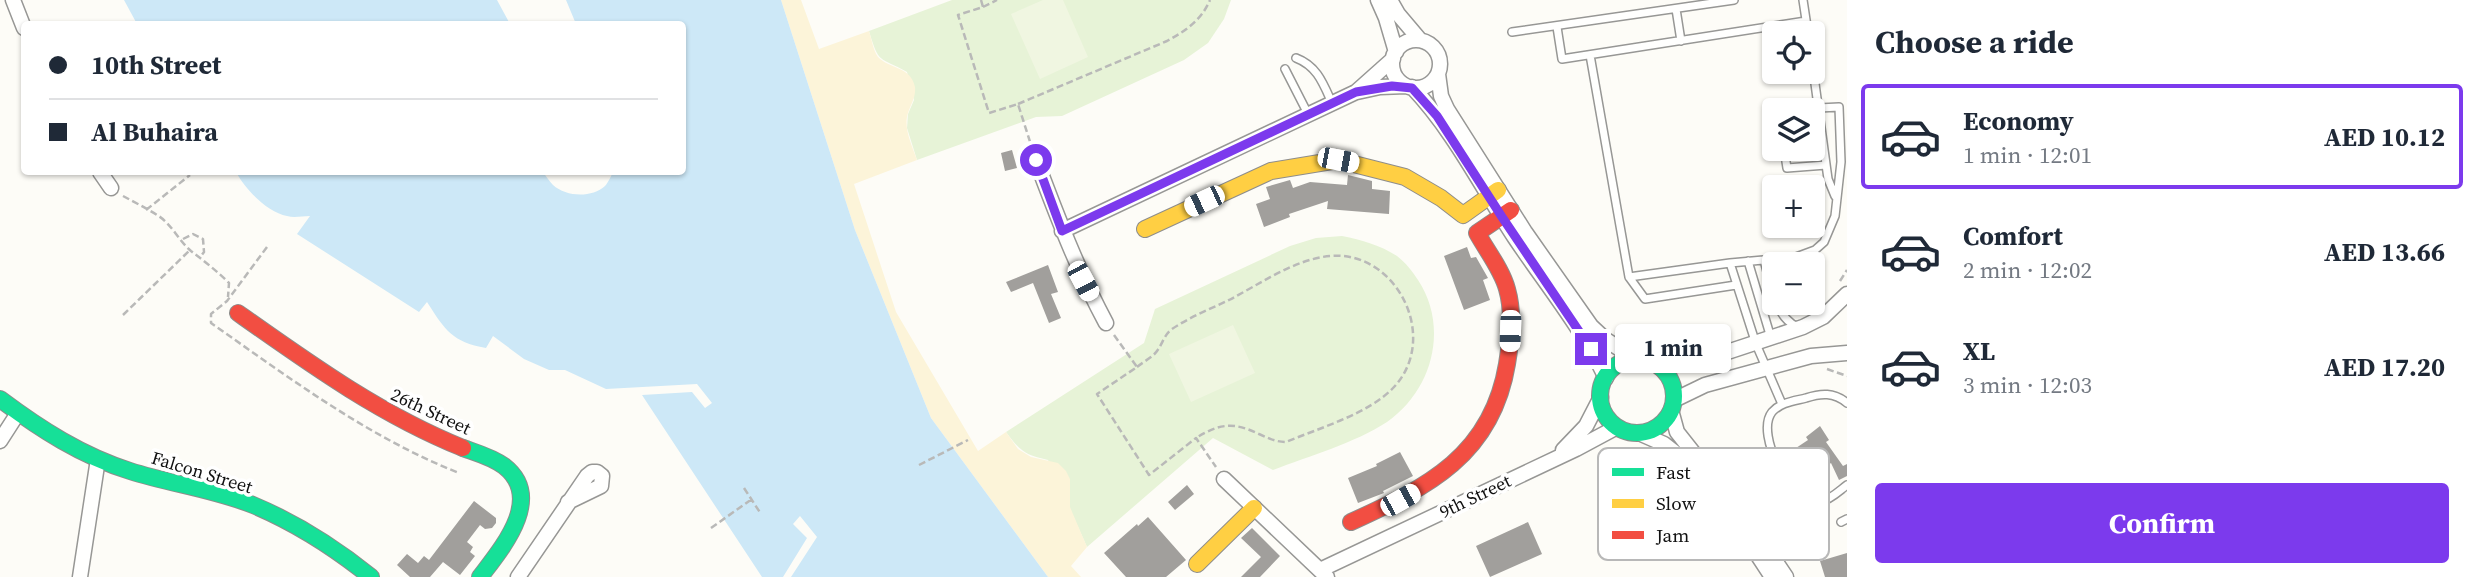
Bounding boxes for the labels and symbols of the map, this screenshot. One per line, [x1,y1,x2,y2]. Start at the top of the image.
route start [1020,144,1052,176]
car [1316,146,1361,174]
car [1181,183,1228,219]
car [1064,258,1103,304]
car [1499,310,1522,352]
callout: 1 min [1616,324,1731,374]
route end [1575,333,1607,365]
street label: 26th Street [387,382,475,440]
street label: Falcon Street [148,445,256,499]
legend [1598,448,1829,560]
text: Fast [1656,459,1691,485]
street label: 9th Street [1435,468,1515,524]
car [1377,481,1424,519]
text: Slow [1656,490,1697,516]
text: Jam [1655,522,1689,548]

